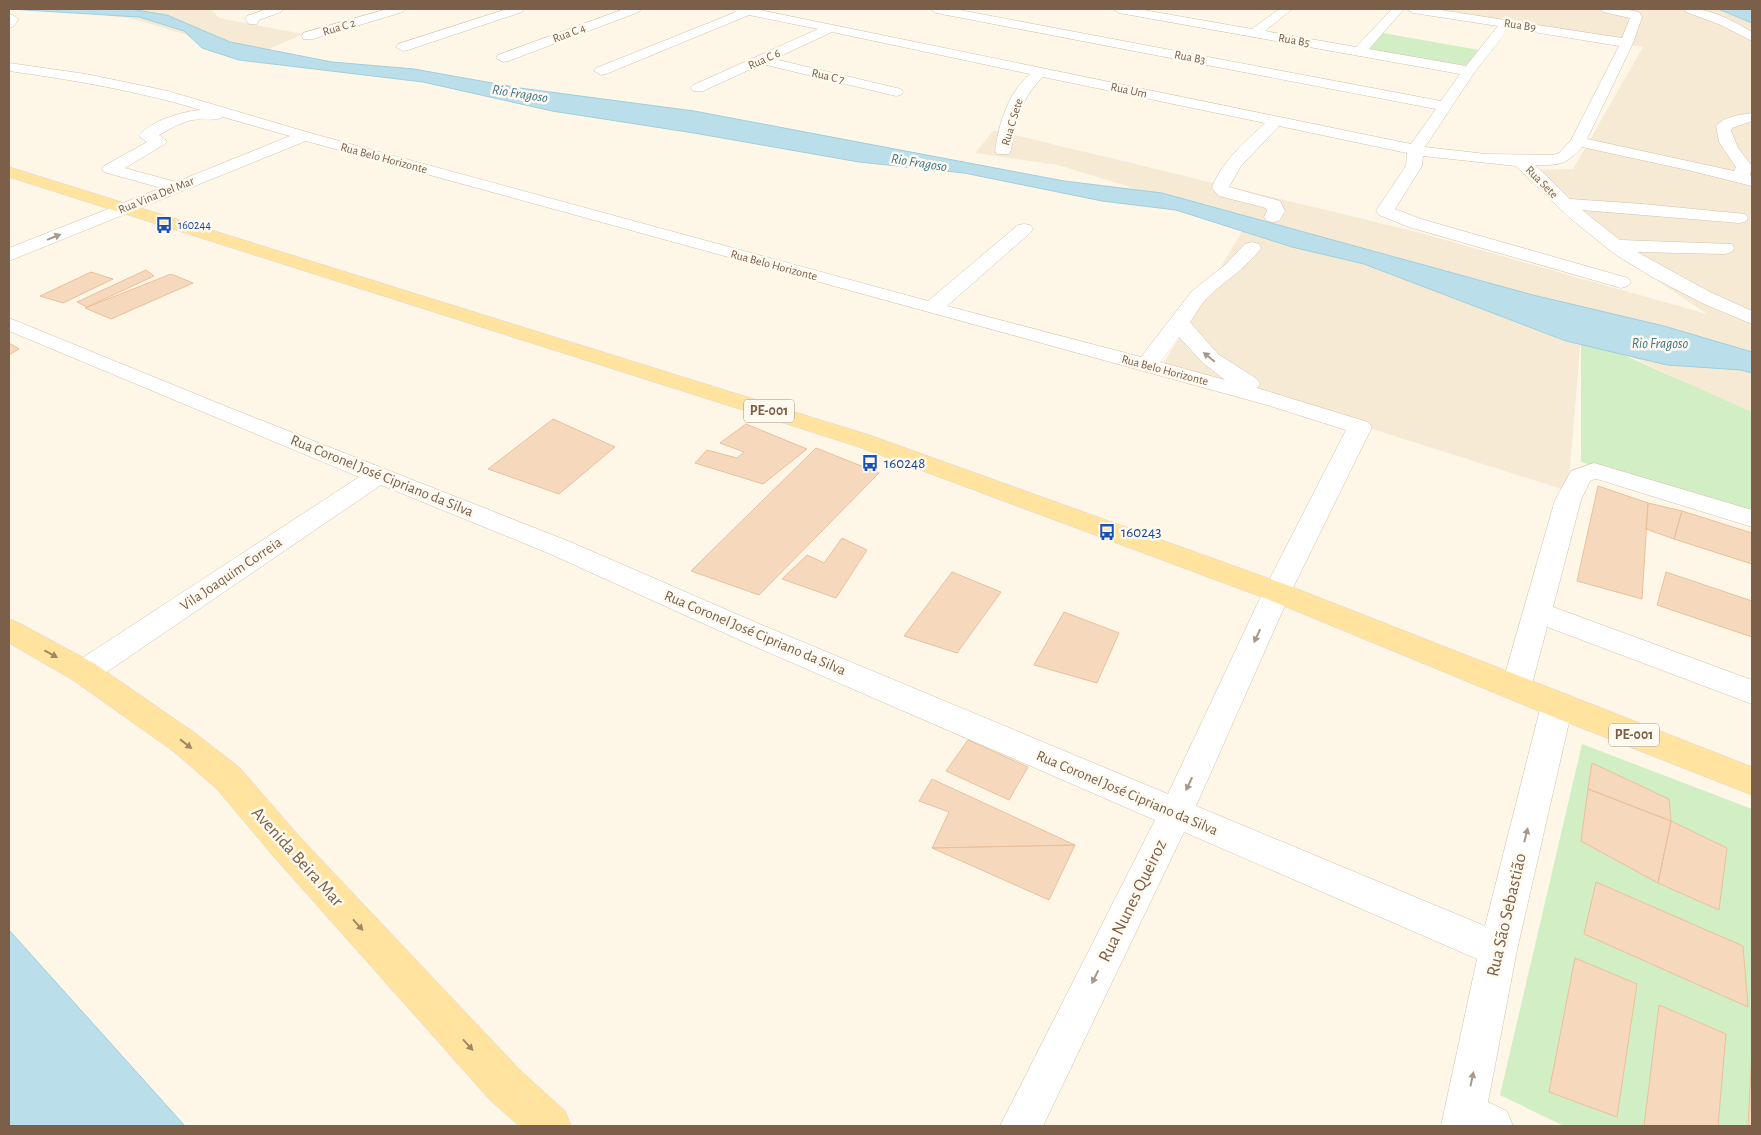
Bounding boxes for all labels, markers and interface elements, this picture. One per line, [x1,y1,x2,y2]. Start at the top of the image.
street label: Rua C 2 [321,16,357,38]
street label: Rua B9 [1503,17,1537,33]
street label: Rua C 4 [551,21,587,45]
street label: Rua B5 [1277,31,1311,49]
street label: Rua C 6 [746,46,782,71]
street label: Rua B3 [1173,48,1207,66]
street label: Rua C 7 [810,66,846,86]
street label: Rua Um [1110,80,1148,100]
water label: Rio Fragoso [491,83,549,105]
street label: Rua C Sete [999,97,1025,147]
street label: Rua Belo Horizonte [339,141,429,175]
water label: Rio Fragoso [890,152,948,174]
street label: Rua Sete [1524,164,1560,200]
street label: Rua Vina Del Mar [117,174,196,216]
bus stop icon: 160244 [154,215,174,235]
place label: 160244 [178,219,211,231]
one-way arrow [47,232,61,240]
street label: Rua Belo Horizonte [729,248,819,282]
water label: Rio Fragoso [1632,337,1689,351]
one-way arrow [1203,352,1216,363]
street label: Rua Belo Horizonte [1120,353,1210,387]
road number: PE-001 [744,400,794,422]
street label: Rua Coronel José Cipriano da Silva [288,432,476,520]
bus stop icon: 160248 [860,453,880,473]
place label: 160248 [884,456,925,471]
bus stop icon: 160243 [1097,522,1117,542]
place label: 160243 [1121,525,1161,540]
street label: Vila Joaquim Correia [177,534,285,614]
street label: Rua Coronel José Cipriano da Silva [662,588,848,678]
one-way arrow [1253,629,1261,643]
one-way arrow [44,650,59,658]
road number: PE-001 [1609,724,1659,746]
one-way arrow [179,739,193,749]
street label: Rua Coronel José Cipriano da Silva [1034,748,1220,838]
one-way arrow [1185,777,1193,791]
street label: Avenida Beira Mar [248,804,346,910]
one-way arrow [1522,827,1530,842]
street label: Rua Nunes Queiroz [1096,837,1170,965]
street label: Rua São Sebastião [1484,851,1530,979]
one-way arrow [352,918,364,930]
one-way arrow [1091,970,1099,984]
one-way arrow [462,1038,474,1050]
one-way arrow [1468,1071,1476,1086]

